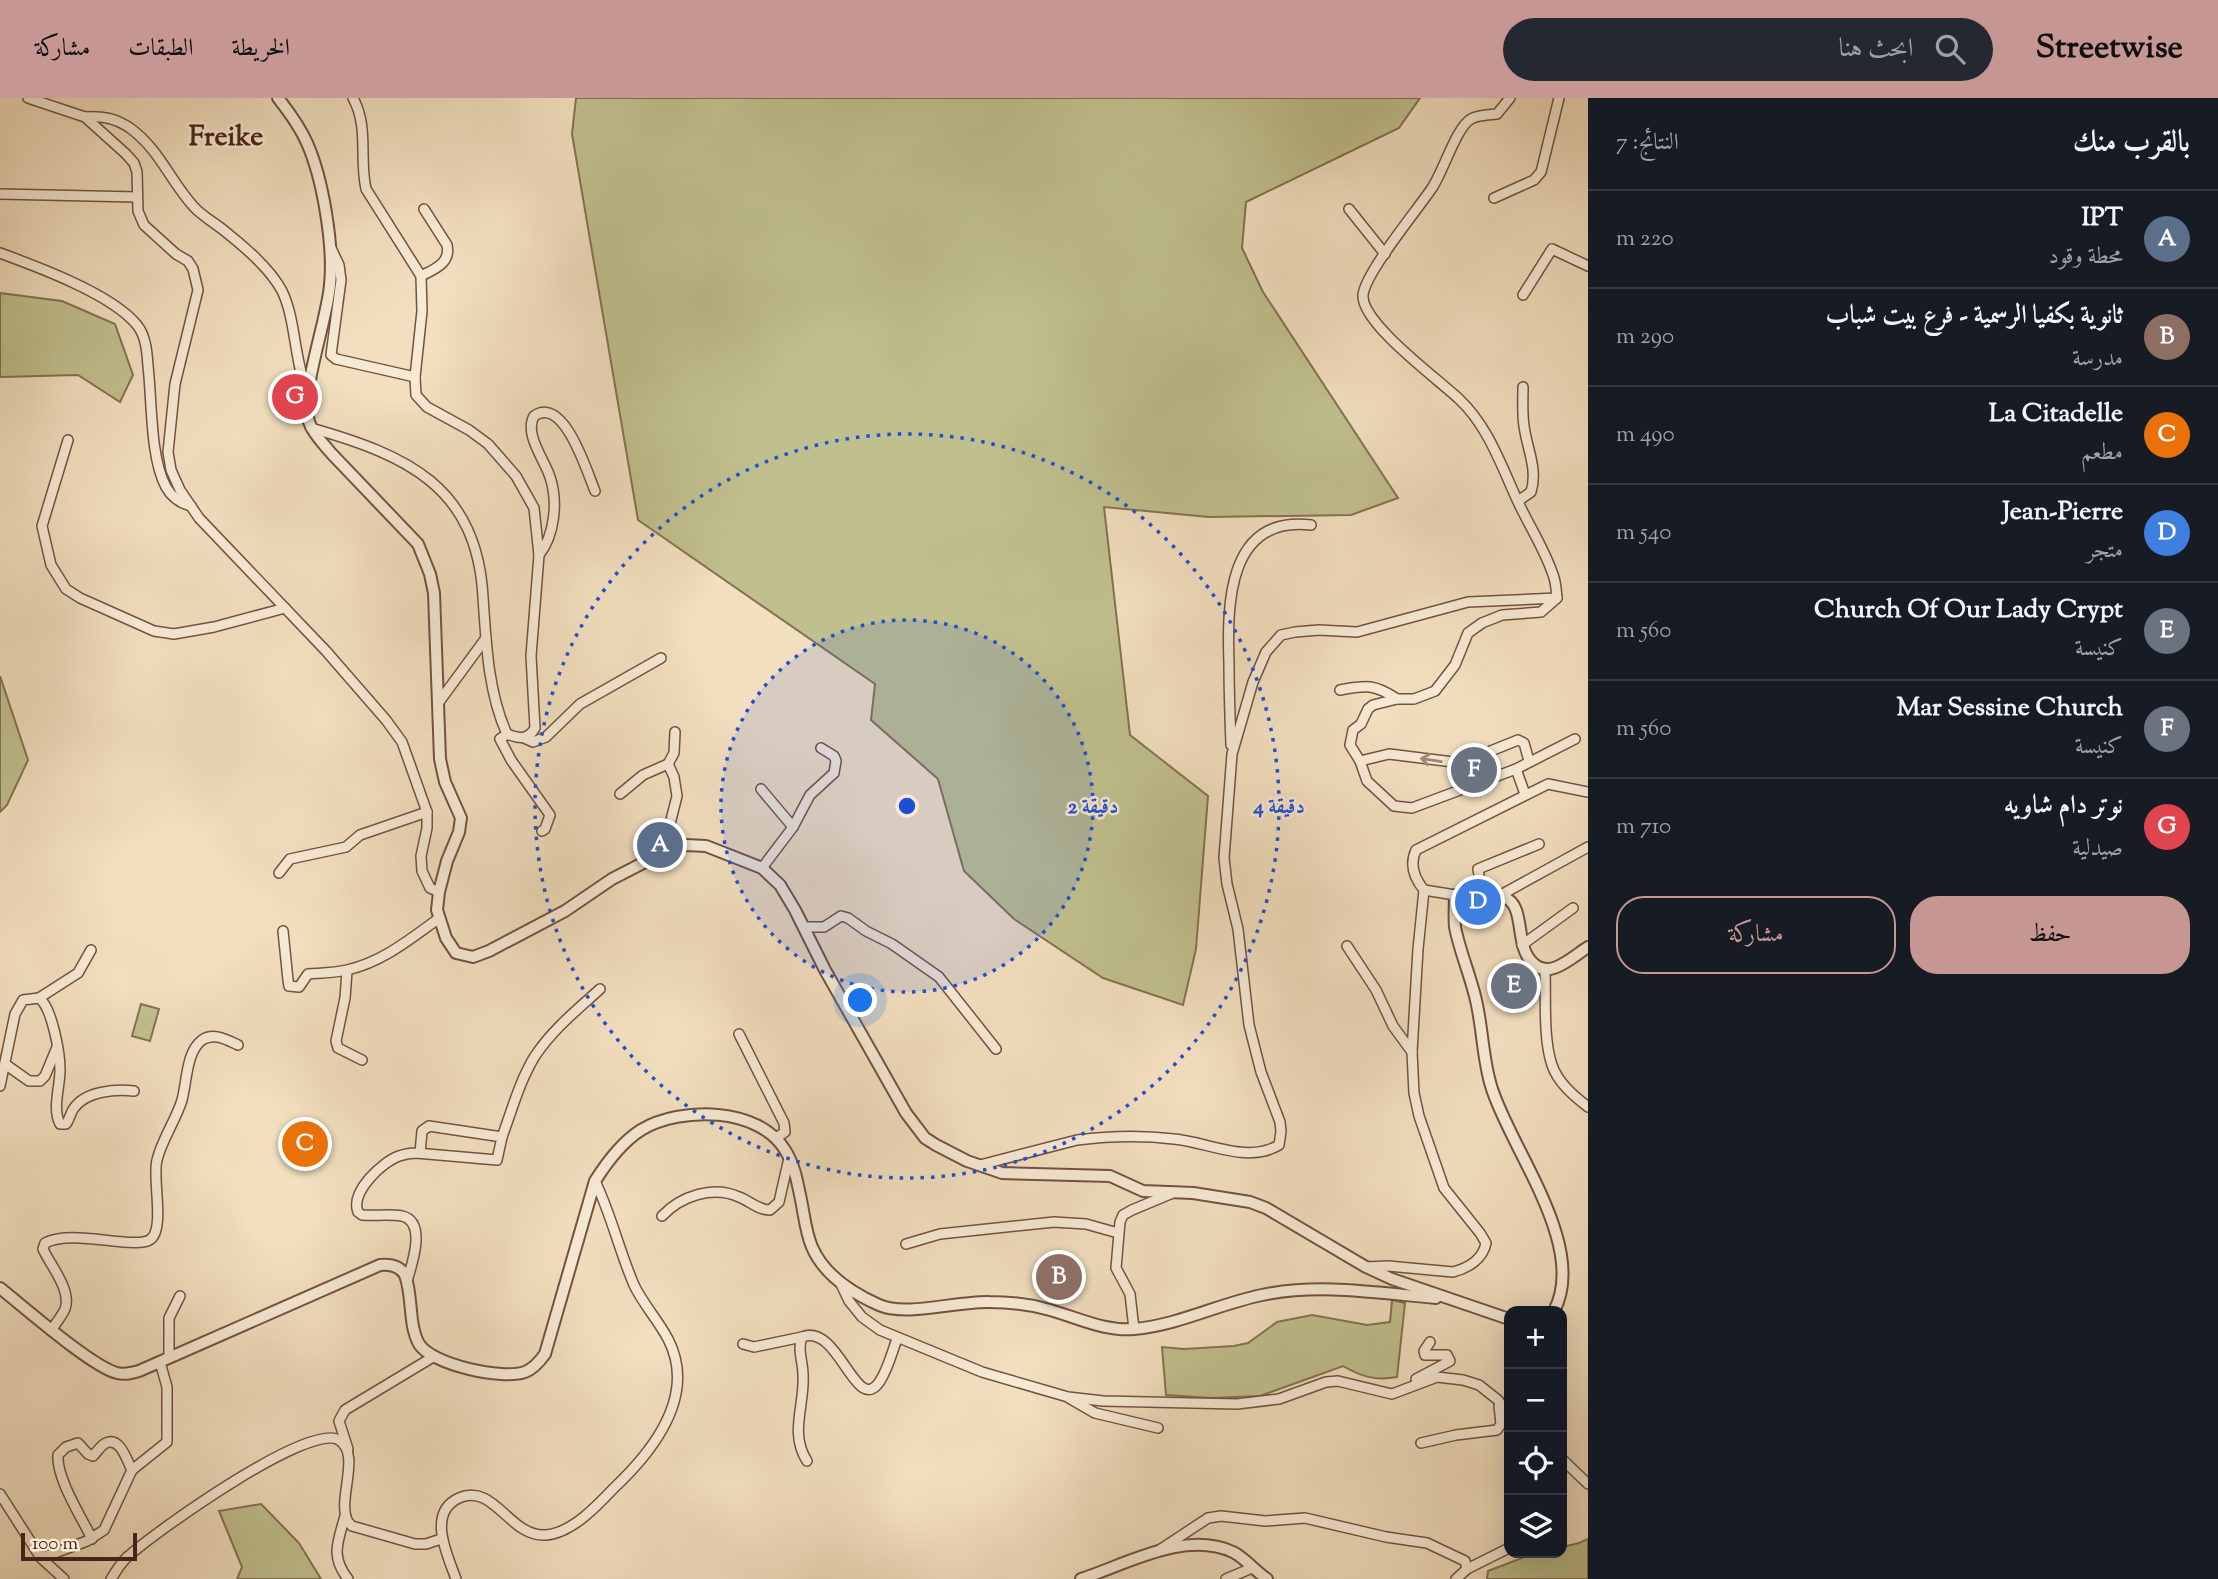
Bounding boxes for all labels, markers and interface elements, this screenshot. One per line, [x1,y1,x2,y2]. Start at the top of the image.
search box [1503,18,1993,81]
text: Streetwise [2035,25,2183,73]
icon: search [1931,30,1969,68]
text: ابحث هنا [1839,31,1913,68]
text: مشاركة [35,32,90,66]
text: الطبقات [128,32,194,66]
text: الخريطة [232,32,290,66]
district label: Freike [189,118,263,158]
text: بالقرب منك [2073,122,2190,165]
text: النتائج: 7 [1616,127,1679,160]
text: IPT [2082,200,2123,237]
text: 220 m [1616,223,1674,256]
text: A [2158,223,2176,256]
text: محطة وقود [2049,241,2123,274]
text: ثانوية بكفيا الرسمية - فرع بيت شباب [1825,298,2123,335]
text: 290 m [1616,321,1674,354]
text: B [2160,321,2174,354]
text: مدرسة [2072,343,2123,376]
pin: G [272,371,318,423]
text: La Citadelle [1989,396,2123,433]
text: 490 m [1616,419,1675,452]
text: C [2158,419,2176,452]
text: مطعم [2081,437,2123,470]
text: Jean-Pierre [2002,494,2123,531]
text: 540 m [1616,517,1671,550]
text: D [2158,517,2176,550]
text: متجر [2087,535,2123,568]
text: Church Of Our Lady Crypt [1814,592,2123,629]
text: 560 m [1616,615,1671,648]
text: E [2160,615,2174,648]
text: كنيسة [2075,633,2123,666]
text: Mar Sessine Church [1896,690,2123,727]
text: 560 m [1616,713,1671,746]
text: F [2161,713,2173,746]
text: كنيسة [2075,731,2123,764]
pin: F [1451,744,1497,796]
one-way arrow [1420,754,1443,767]
text: نوتر دام شاويه [2004,788,2123,825]
text: 2 دقيقة [1068,793,1118,823]
text: 4 دقيقة [1252,793,1305,823]
centre of rings [895,794,919,818]
text: 710 m [1616,811,1671,844]
text: G [2158,811,2176,844]
pin: A [637,819,683,871]
text: صيدلية [2072,833,2123,866]
pin: D [1455,876,1501,928]
button: مشاركة [1616,896,1896,974]
button: حفظ [1910,896,2190,974]
pin: E [1491,960,1537,1012]
your location [843,983,877,1017]
pin: C [282,1118,328,1170]
pin: B [1036,1251,1082,1303]
map controls [1504,1306,1567,1558]
button: + [1504,1306,1567,1369]
button: − [1504,1369,1567,1432]
button: locate [1504,1432,1567,1495]
button: layers [1504,1495,1567,1558]
scale bar [21,1530,136,1562]
text: 100 m [32,1531,78,1558]

